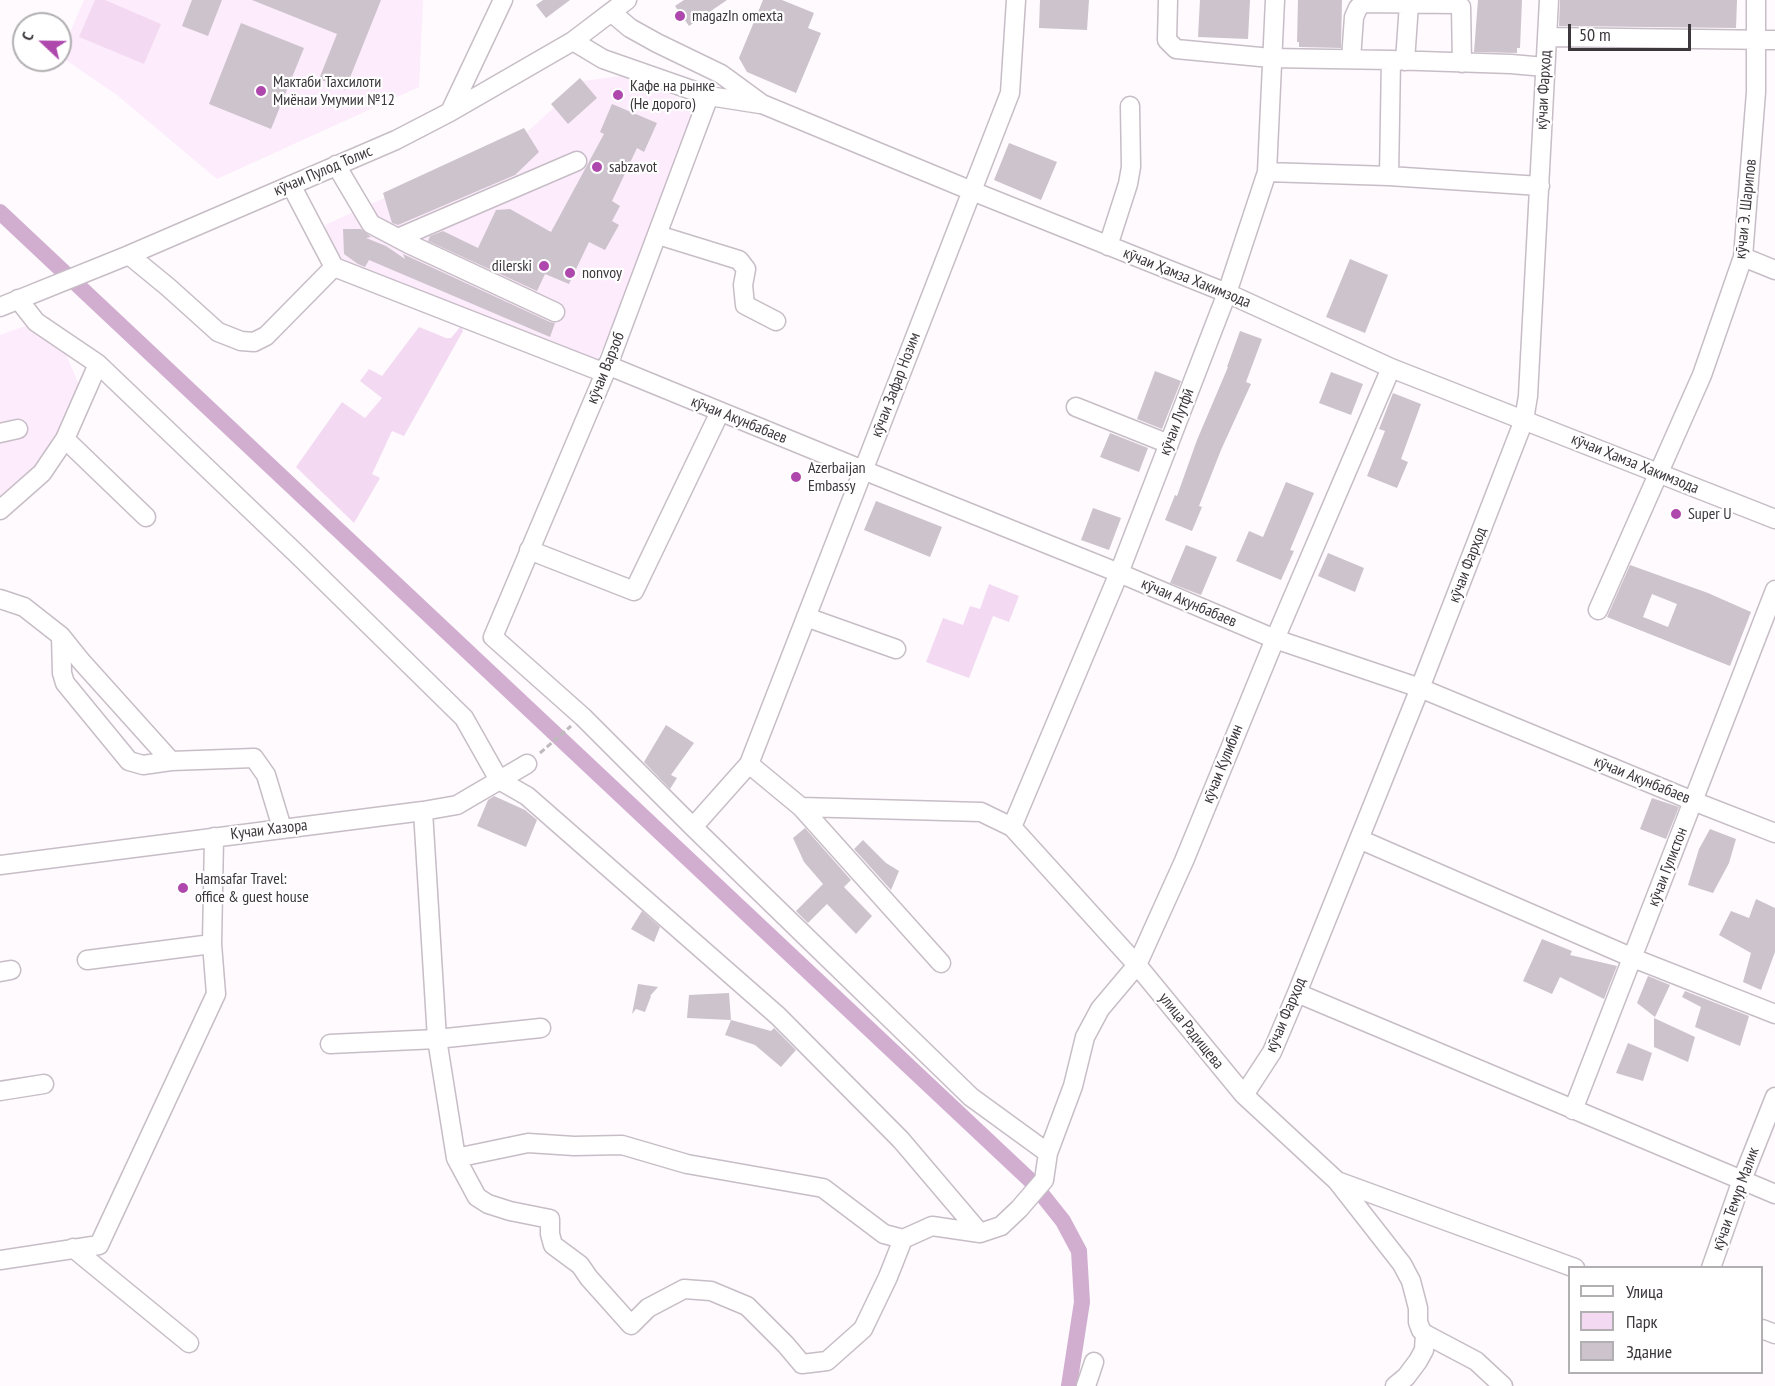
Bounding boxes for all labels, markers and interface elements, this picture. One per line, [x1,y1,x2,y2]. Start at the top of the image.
place label: magazIn omexta [692,6,783,26]
marker: magazIn omexta [673,9,687,23]
north arrow [12,12,72,72]
scale bar [1571,12,1694,50]
text: 50 m [1579,23,1611,46]
text: С [17,29,38,43]
street label: кӯчаи Фарҳод [1532,50,1556,130]
place label: Мактаби Тахсилоти Миёнаи Умумии №12 [273,72,395,110]
place label: Кафе на рынке (Не дорого) [630,76,715,114]
marker: Мактаби Тахсилоти Миёнаи Умумии №12 [254,84,268,98]
marker: Кафе на рынке (Не дорого) [611,88,625,102]
street label: кӯчаи Пулод Толис [271,142,375,200]
place label: sabzavot [609,157,657,177]
street label: кӯчаи Э. Шарипов [1731,158,1761,260]
marker: sabzavot [590,160,604,174]
street label: кӯчаи Ҳамза Хакимзода [1120,244,1254,312]
place label: dilerski [492,256,532,276]
marker: dilerski [537,259,551,273]
place label: nonvoy [582,263,622,283]
marker: nonvoy [563,266,577,280]
street label: кӯчаи Варзоб [583,329,629,407]
street label: кӯчаи Зафар Нозим [867,330,925,440]
street label: кӯчаи Лутфӣ [1155,386,1199,458]
street label: кӯчаи Акунбабаев [688,392,790,448]
street label: кӯчаи Ҳамза Хакимзода [1568,430,1702,498]
place label: Azerbaijan Embassy [808,458,866,496]
marker: Azerbaijan Embassy [789,470,803,484]
place label: Super U [1688,504,1731,524]
marker: Super U [1669,507,1683,521]
street label: кӯчаи Фарҳод [1445,524,1491,606]
street label: кӯчаи Акунбабаев [1138,574,1240,632]
street label: кӯчаи Кулибин [1198,722,1248,806]
street label: кӯчаи Акунбабаев [1591,752,1693,808]
street label: Кучаи Хазора [229,816,309,844]
street label: кӯчаи Гулистон [1644,825,1692,909]
place label: Hamsafar Travel: office & guest house [195,869,309,907]
marker: Hamsafar Travel: office & guest house [176,881,190,895]
street label: кӯчаи Фарҳод [1262,975,1310,1055]
street label: улица Радищева [1154,989,1228,1073]
street label: кӯчаи Темур Малик [1708,1145,1764,1253]
legend [1568,1266,1763,1374]
text: Улица [1626,1280,1663,1303]
text: Парк [1626,1310,1657,1333]
text: Здание [1626,1340,1672,1363]

